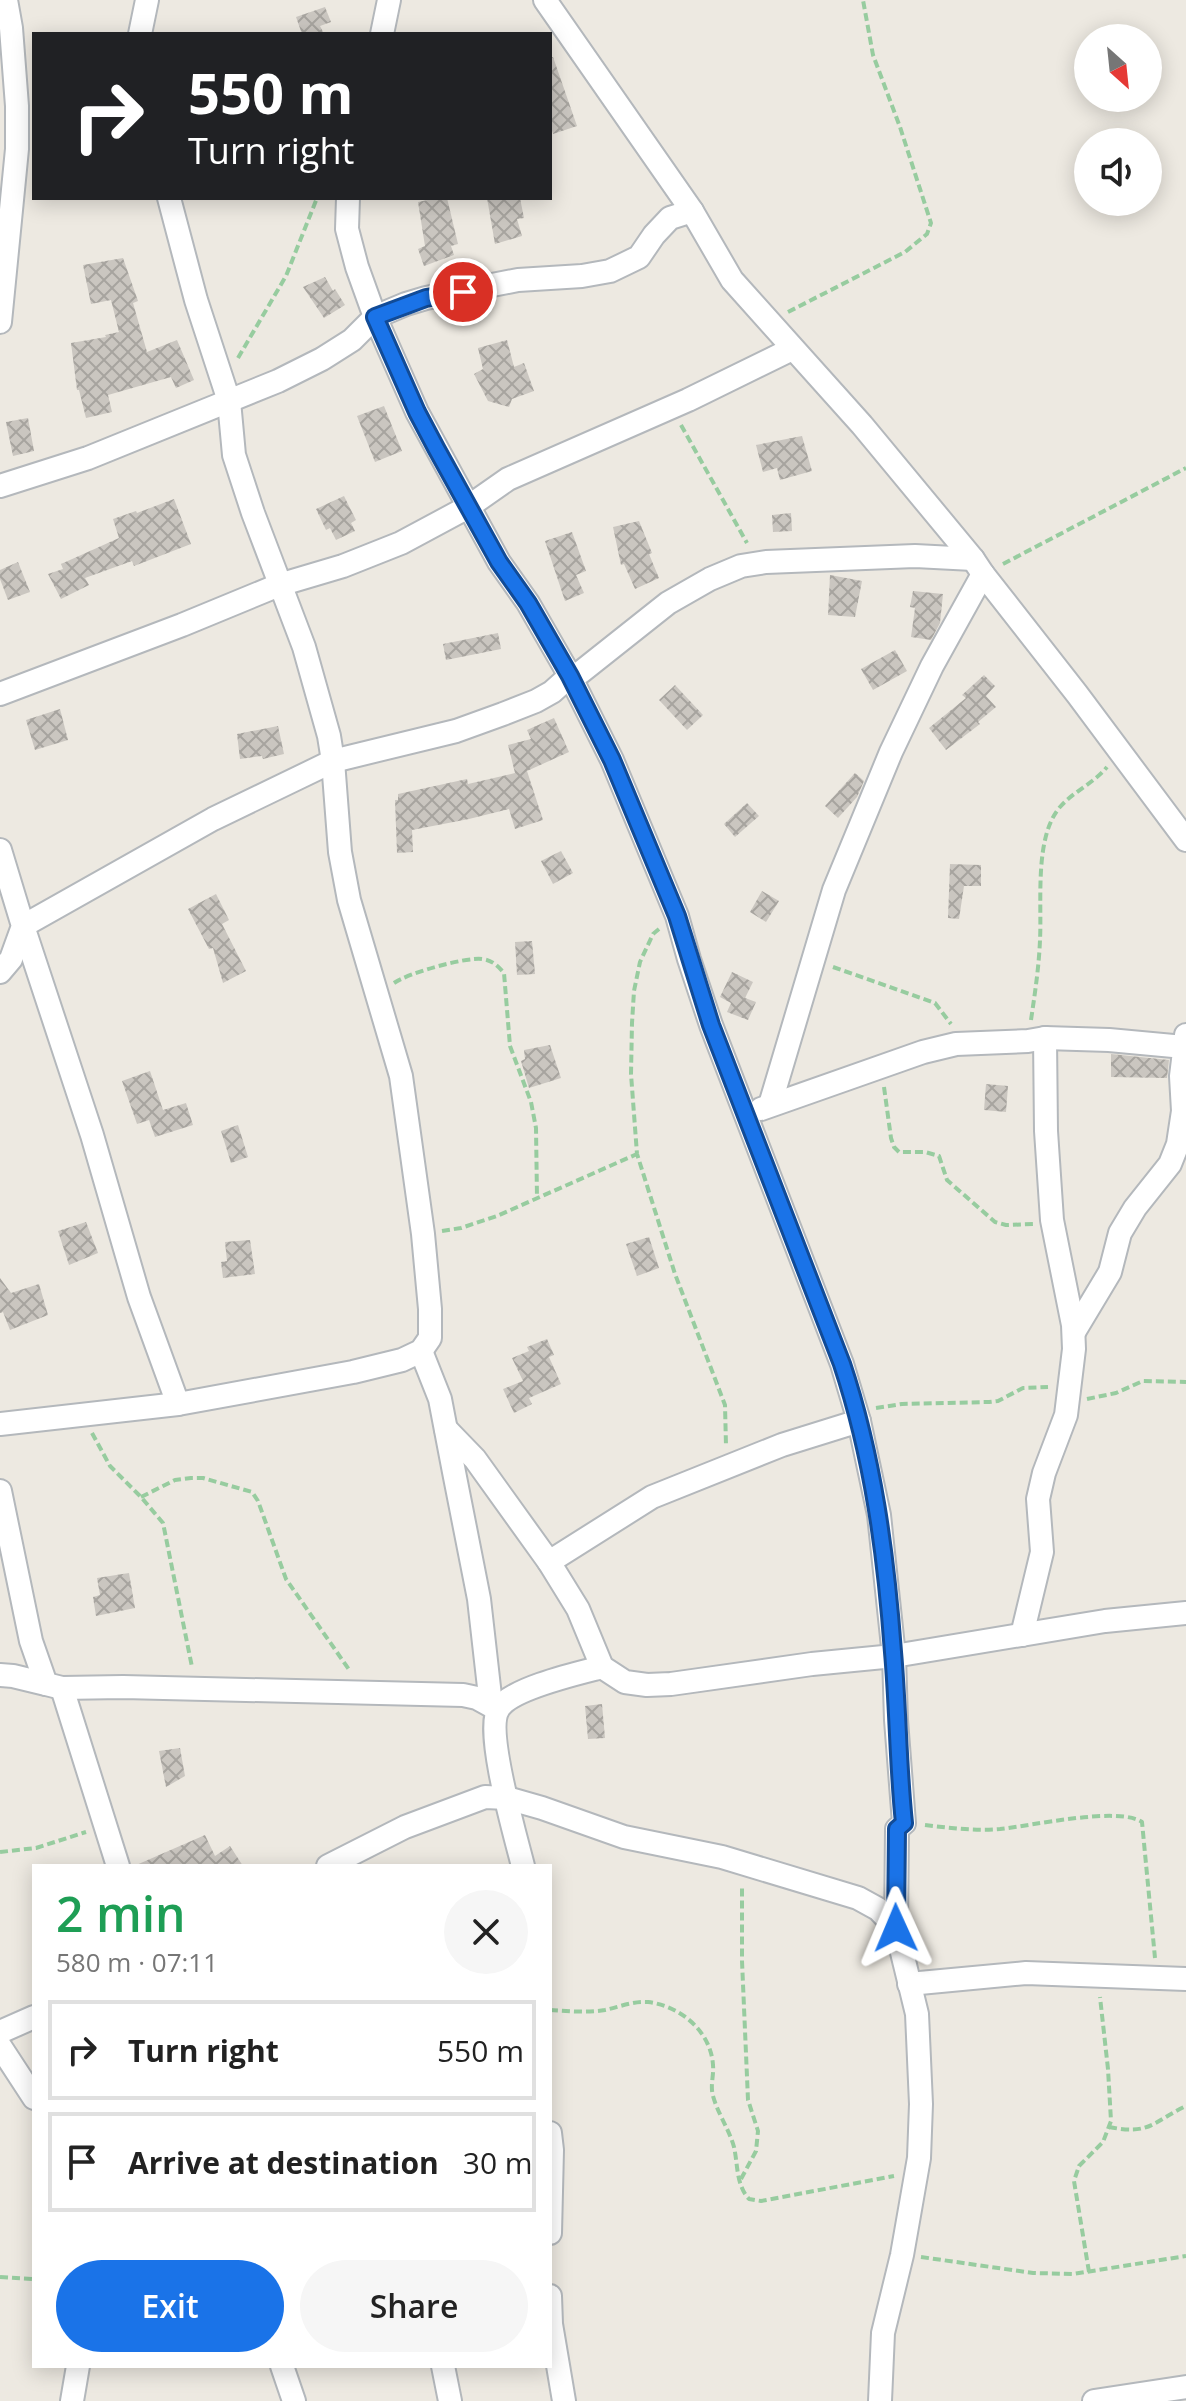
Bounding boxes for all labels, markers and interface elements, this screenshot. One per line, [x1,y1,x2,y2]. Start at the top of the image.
north arrow [1074,24,1162,112]
map controls [1074,24,1162,216]
text: 550 m [188,54,354,130]
icon: right [56,64,160,168]
text: Turn right [188,126,354,175]
button: sound [1074,128,1162,216]
pin [429,258,497,326]
icon: arrive [441,270,485,314]
text: 2 min [56,1881,186,1946]
position arrow [854,1886,938,1970]
button: close [444,1890,528,1974]
text: 580 m · 07:11 [56,1944,218,1980]
icon: right [60,2028,104,2072]
text: Turn right [128,2030,279,2071]
text: 550 m [437,2030,524,2071]
icon: arrive [60,2140,104,2184]
text: Arrive at destination [128,2142,439,2183]
text: 30 m [463,2142,533,2183]
button: Exit [56,2260,284,2352]
button: Share [300,2260,528,2352]

